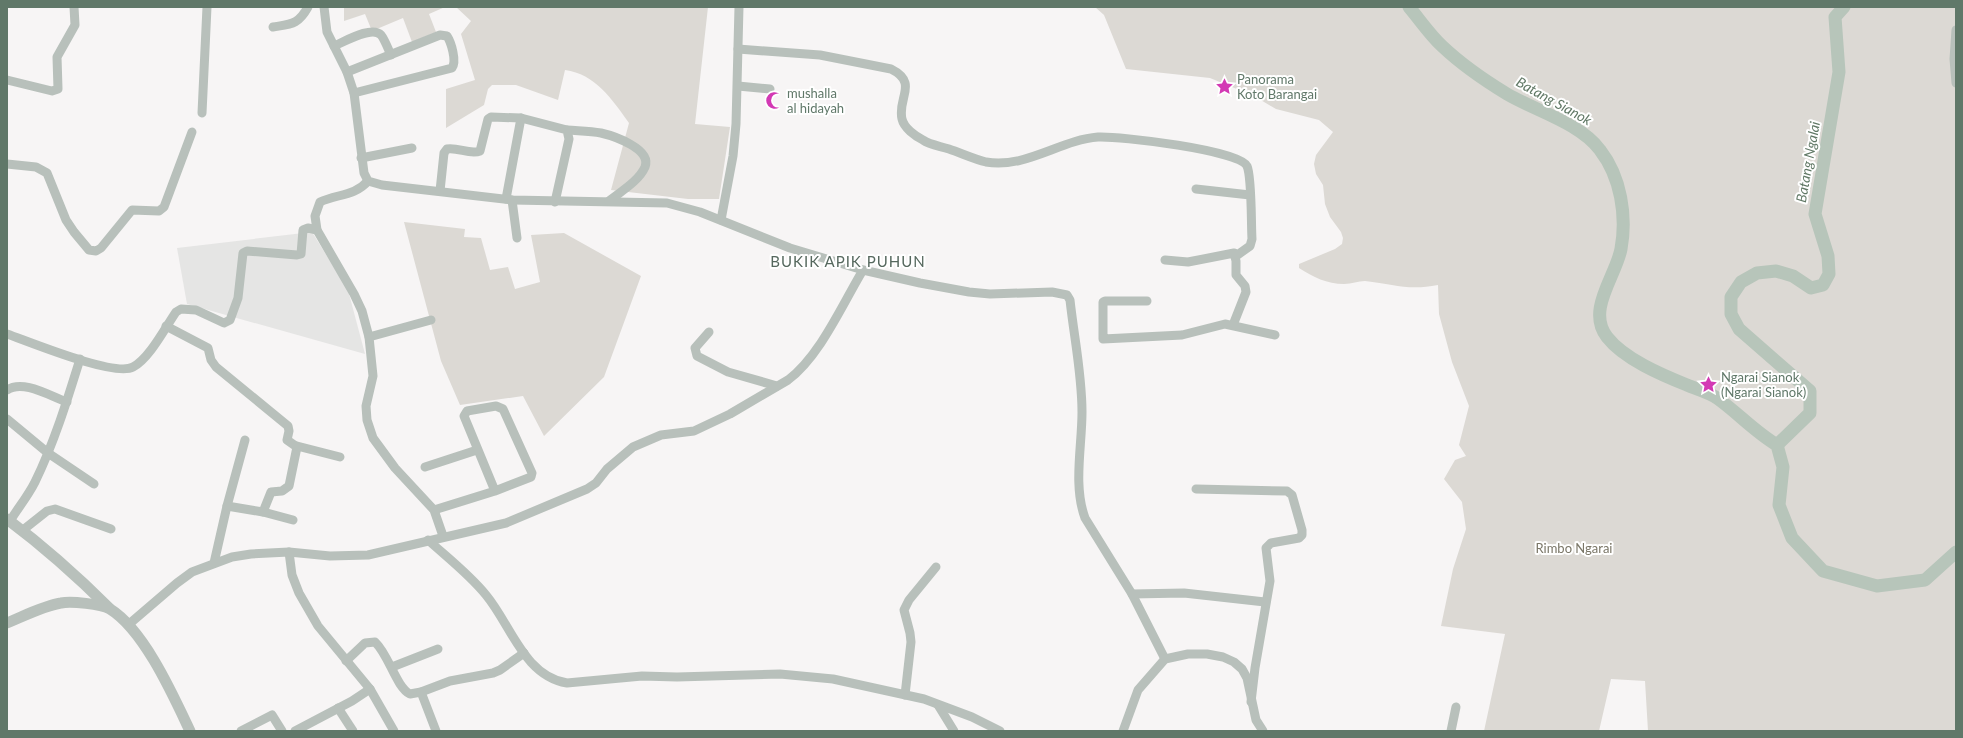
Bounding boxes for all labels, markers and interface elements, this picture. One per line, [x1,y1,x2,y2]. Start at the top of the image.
place label: Panorama Koto Barangai [1237,71,1317,102]
water label: Batang Sianok [1514,73,1595,128]
place icon: Panorama Koto Barangai [1214,76,1234,96]
place label: mushalla al hidayah [787,85,844,116]
mosque icon: mushalla al hidayah [764,90,784,110]
water label: Batang Ngalai [1792,119,1823,204]
district label: BUKIK APIK PUHUN [770,252,926,270]
place label: Ngarai Sianok (Ngarai Sianok) [1721,369,1806,400]
place icon: Ngarai Sianok (Ngarai Sianok) [1698,374,1718,394]
park label: Rimbo Ngarai [1536,540,1613,556]

